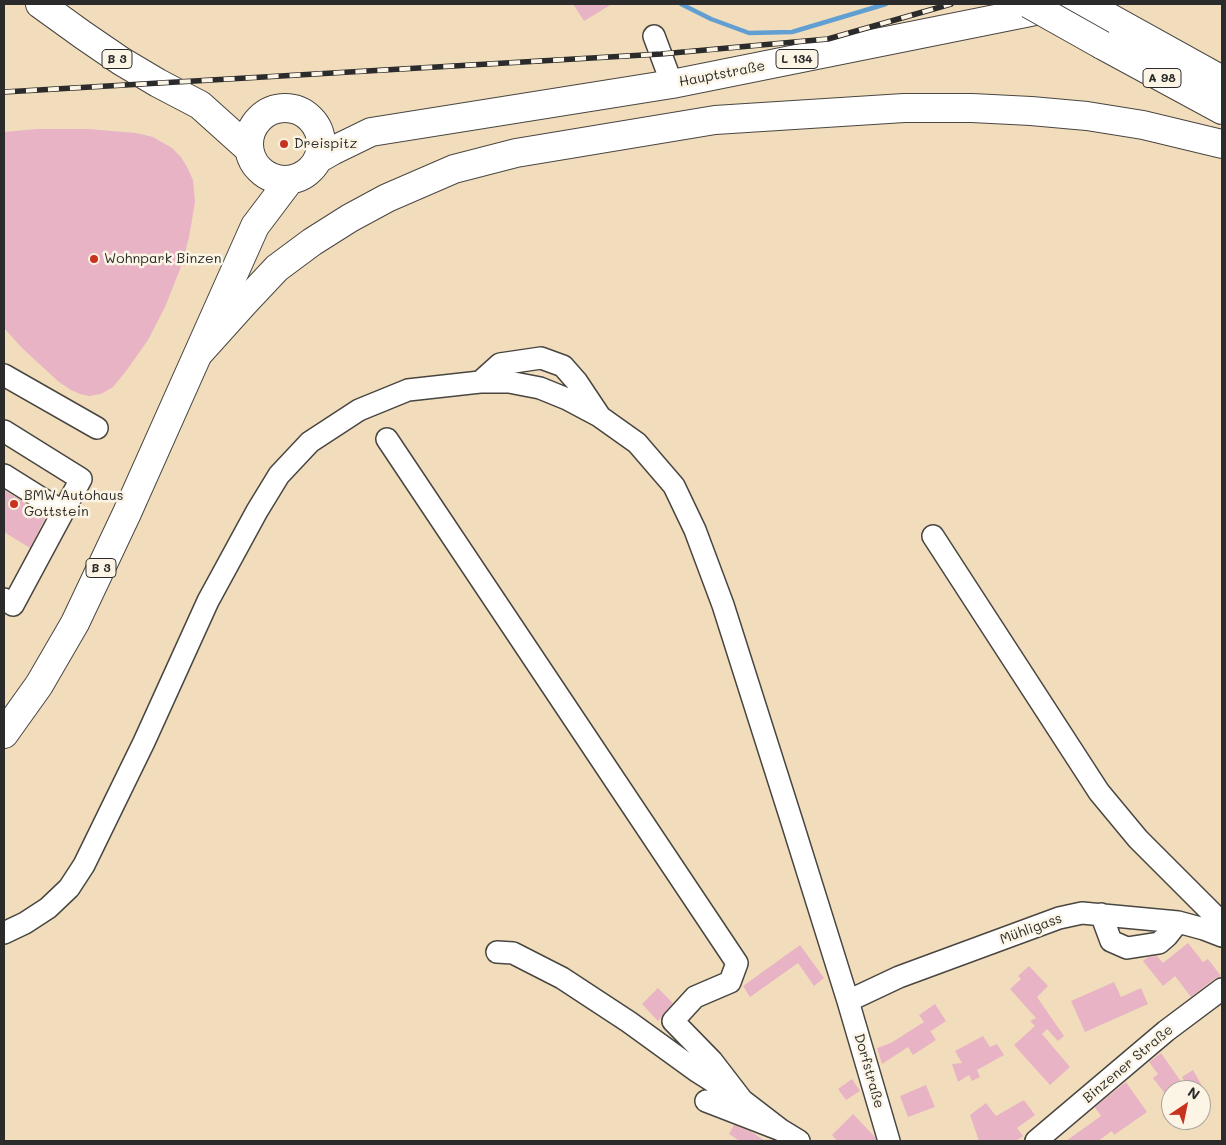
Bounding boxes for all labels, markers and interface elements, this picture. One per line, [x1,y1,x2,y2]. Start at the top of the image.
road number: B 3 [102,50,132,68]
road number: L 134 [776,50,818,68]
street label: Hauptstraße [677,57,767,91]
road number: A 98 [1143,68,1181,88]
place label: Dreispitz [294,136,357,152]
marker: Dreispitz [278,138,290,150]
place label: Wohnpark Binzen [104,251,221,267]
marker: Wohnpark Binzen [88,253,100,265]
place label: BMW Autohaus Gottstein [24,488,124,520]
marker: BMW Autohaus Gottstein [8,498,20,510]
road number: B 3 [86,558,116,578]
street label: Mühligass [998,910,1064,948]
street label: Binzener Straße [1080,1021,1176,1107]
street label: Dorfstraße [850,1032,888,1110]
north arrow [1161,1080,1211,1130]
text: N [1184,1082,1204,1104]

